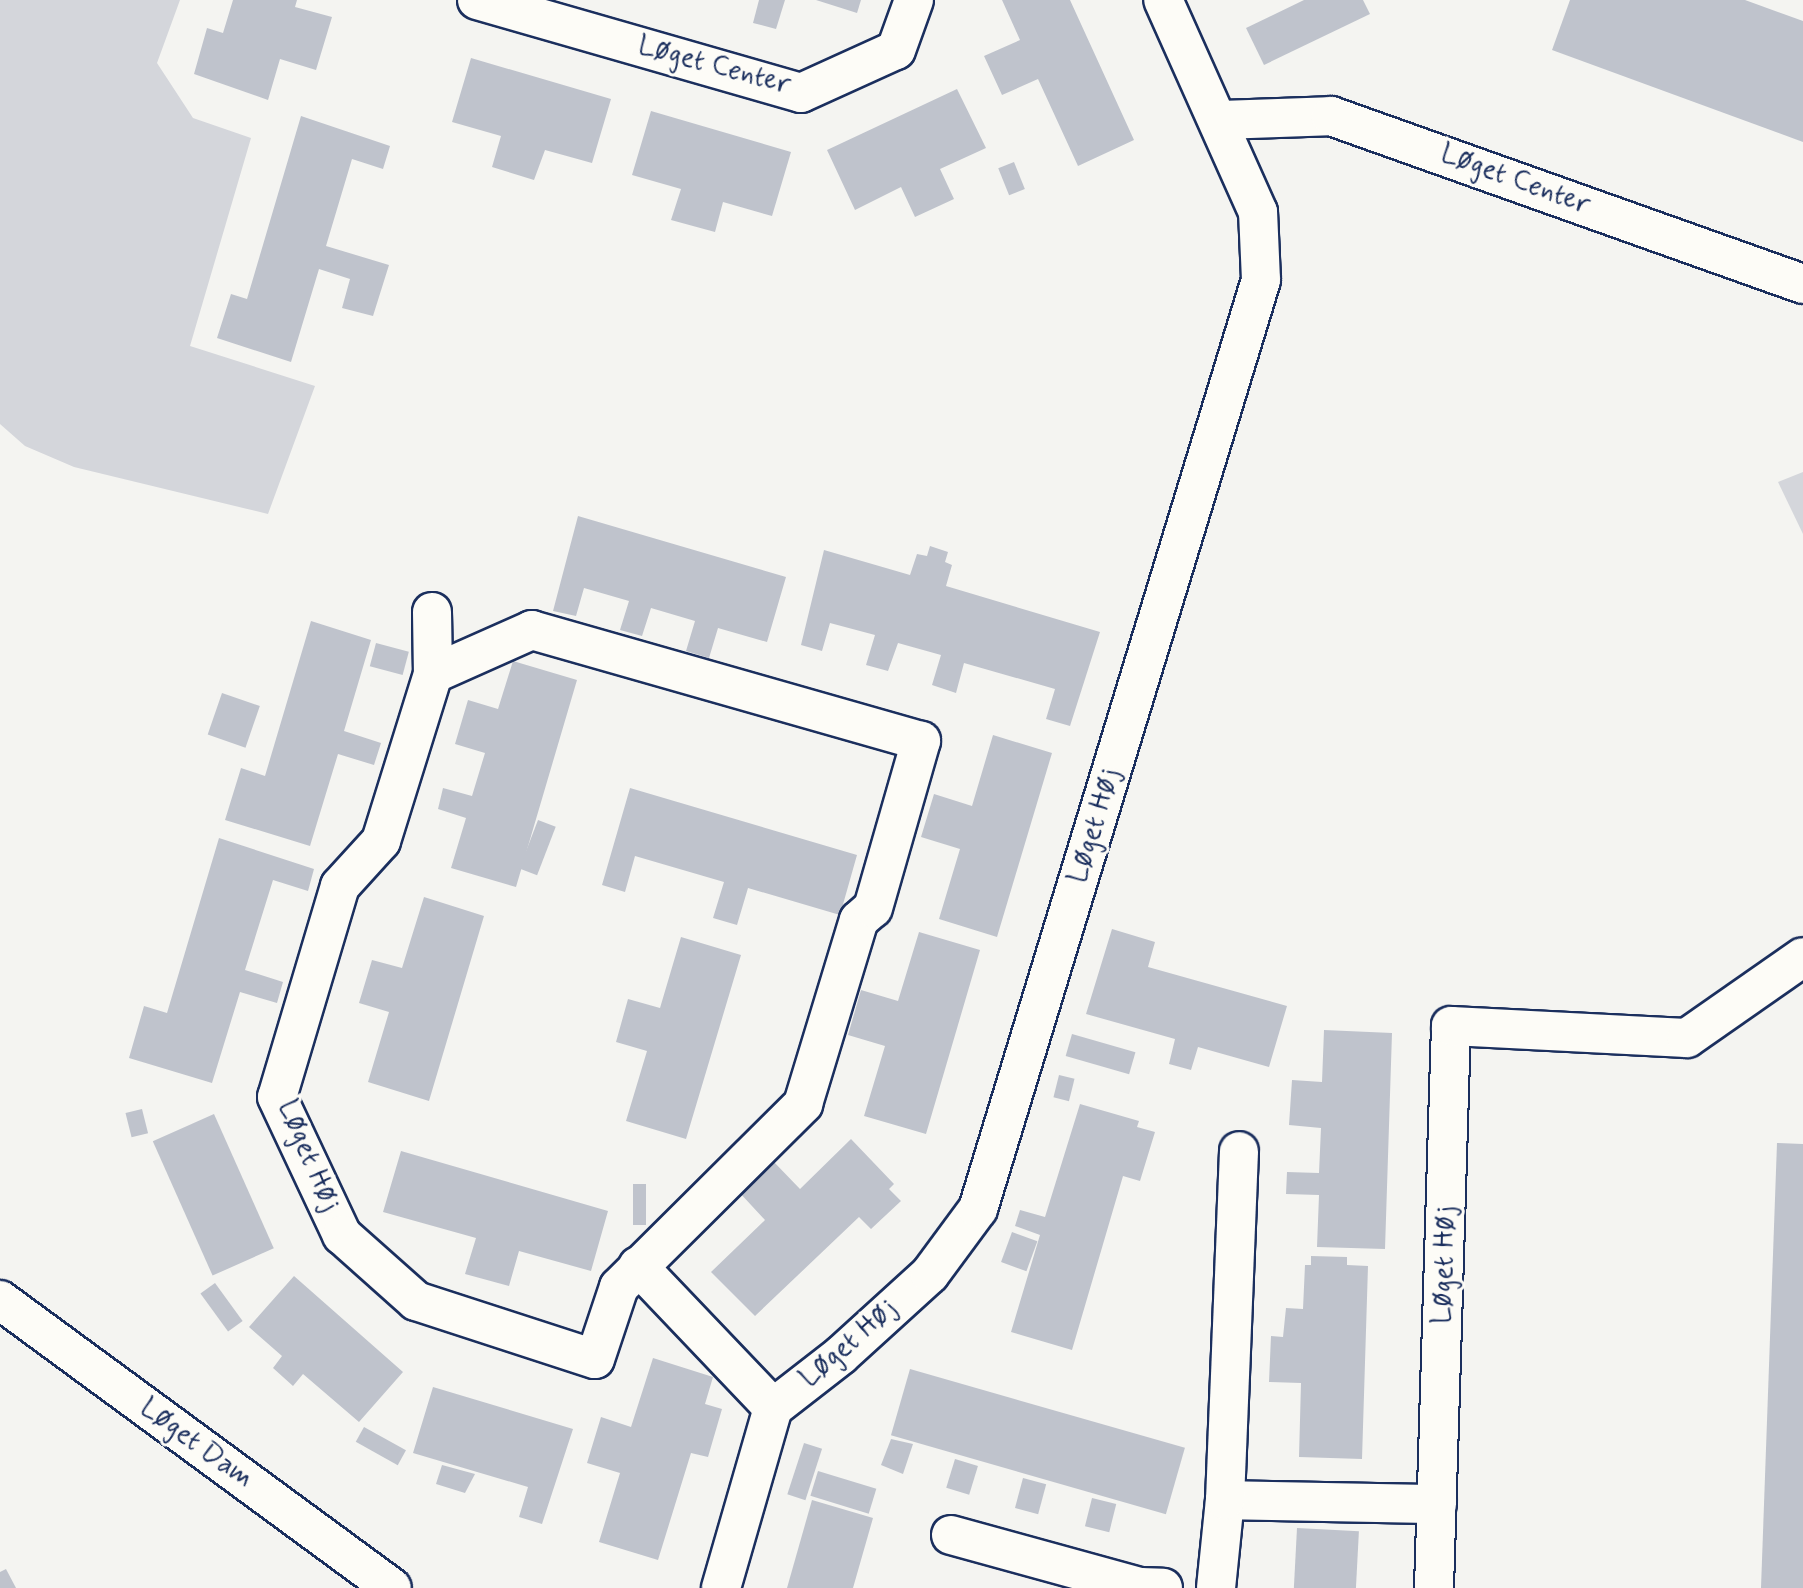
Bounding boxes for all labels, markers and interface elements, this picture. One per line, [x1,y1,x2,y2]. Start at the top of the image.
street label: Løget Center [631,29,797,103]
street label: Løget Center [1433,136,1597,224]
street label: Løget Høj [1062,765,1128,887]
street label: Løget Høj [269,1095,347,1217]
street label: Løget Høj [1426,1205,1464,1325]
street label: Løget Høj [793,1293,905,1395]
street label: Løget Dam [131,1390,261,1498]

